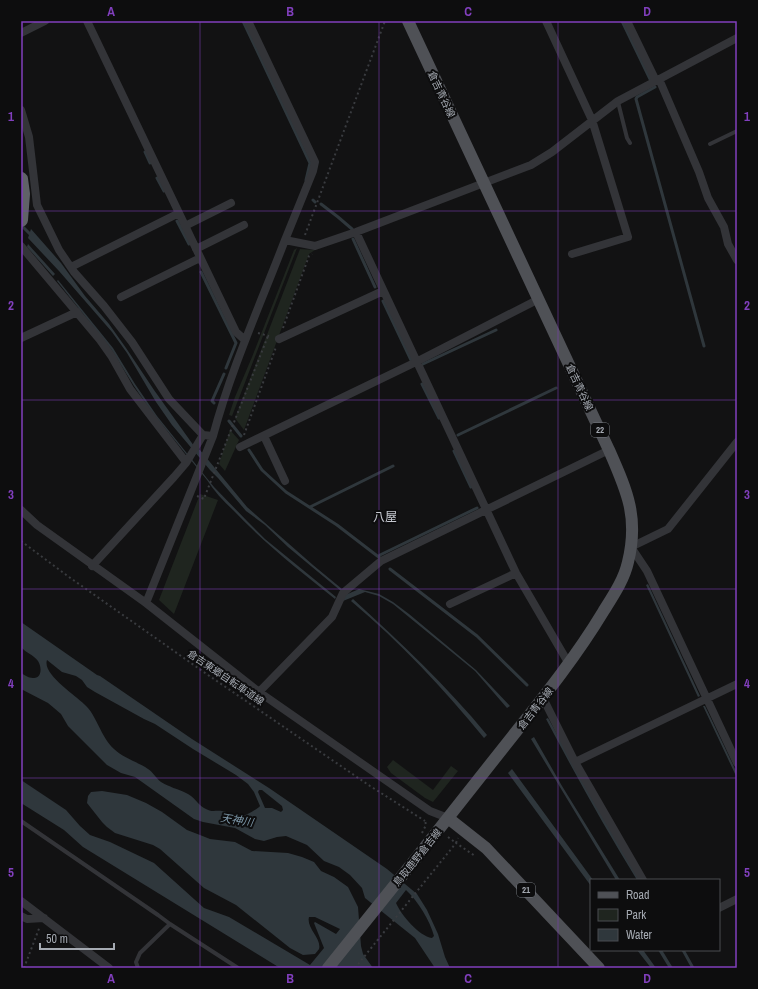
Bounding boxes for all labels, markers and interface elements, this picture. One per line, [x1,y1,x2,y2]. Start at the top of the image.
text: A [107,3,115,20]
text: B [286,3,294,20]
text: C [464,3,472,20]
text: D [643,3,651,20]
street label: 倉吉青谷線 [425,69,458,120]
text: 1 [8,108,14,125]
text: 1 [744,108,750,125]
text: 2 [8,297,14,314]
text: 2 [744,297,750,314]
street label: 倉吉青谷線 [563,362,596,413]
road number: 22 [591,423,609,437]
text: 3 [8,486,14,503]
text: 3 [744,486,750,503]
district label: 八屋 [373,509,397,525]
street label: 倉吉東郷自転車道線 [185,647,267,708]
text: 4 [8,675,14,692]
text: 4 [744,675,750,692]
street label: 倉吉青谷線 [515,685,556,732]
water label: 天神川 [220,811,255,830]
street label: 鳥取鹿野倉吉線 [390,826,444,889]
text: 5 [8,864,14,881]
text: 5 [744,864,750,881]
legend [590,879,720,951]
road number: 21 [517,883,535,897]
text: Road [626,887,650,903]
text: Park [626,907,646,923]
scale bar [40,925,114,951]
text: Water [626,927,653,943]
text: 50 m [46,931,68,947]
text: A [107,970,115,987]
text: B [286,970,294,987]
text: C [464,970,472,987]
text: D [643,970,651,987]

